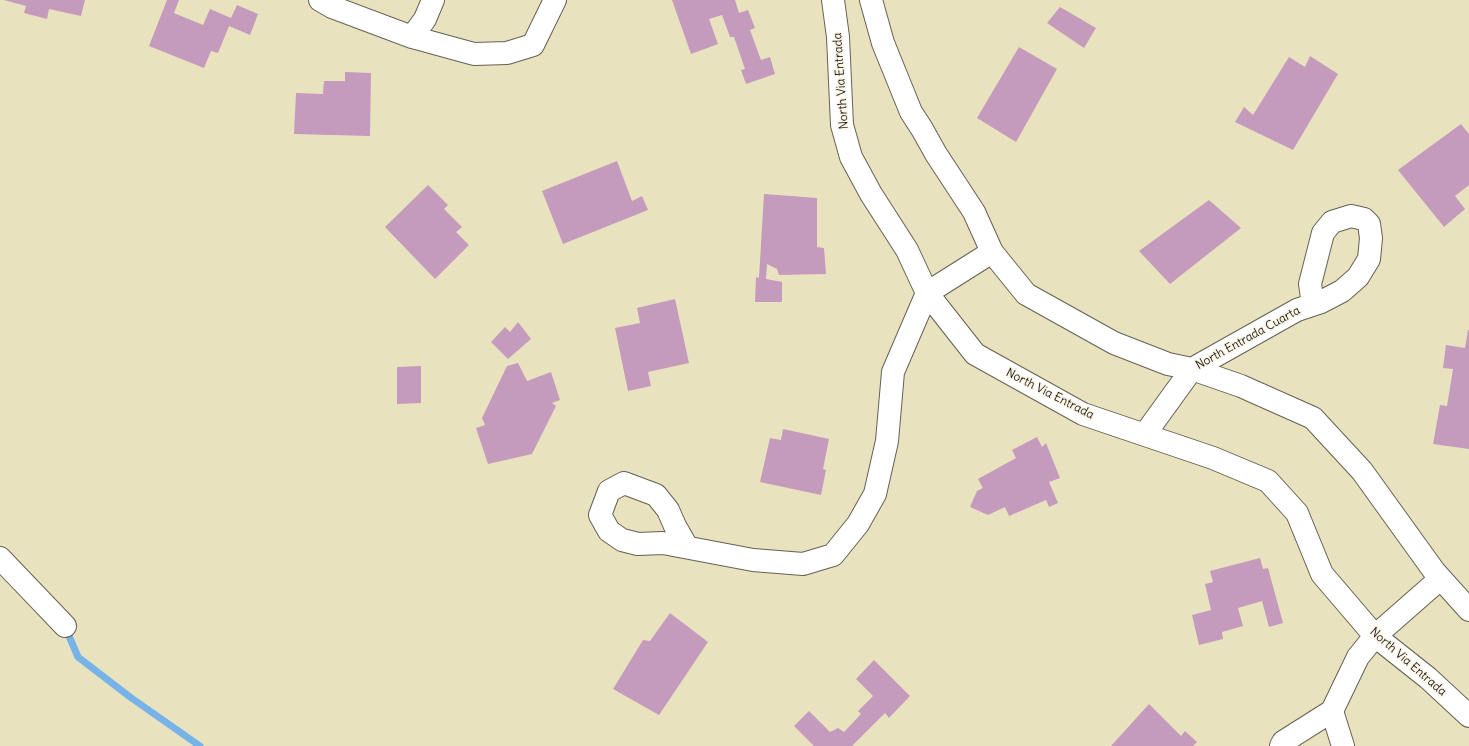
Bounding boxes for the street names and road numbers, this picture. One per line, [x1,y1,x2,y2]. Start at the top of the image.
street label: North Via Entrada [830,32,852,130]
street label: North Entrada Cuarta [1193,303,1303,373]
street label: North Via Entrada [1004,366,1096,422]
street label: North Via Entrada [1367,625,1449,699]

